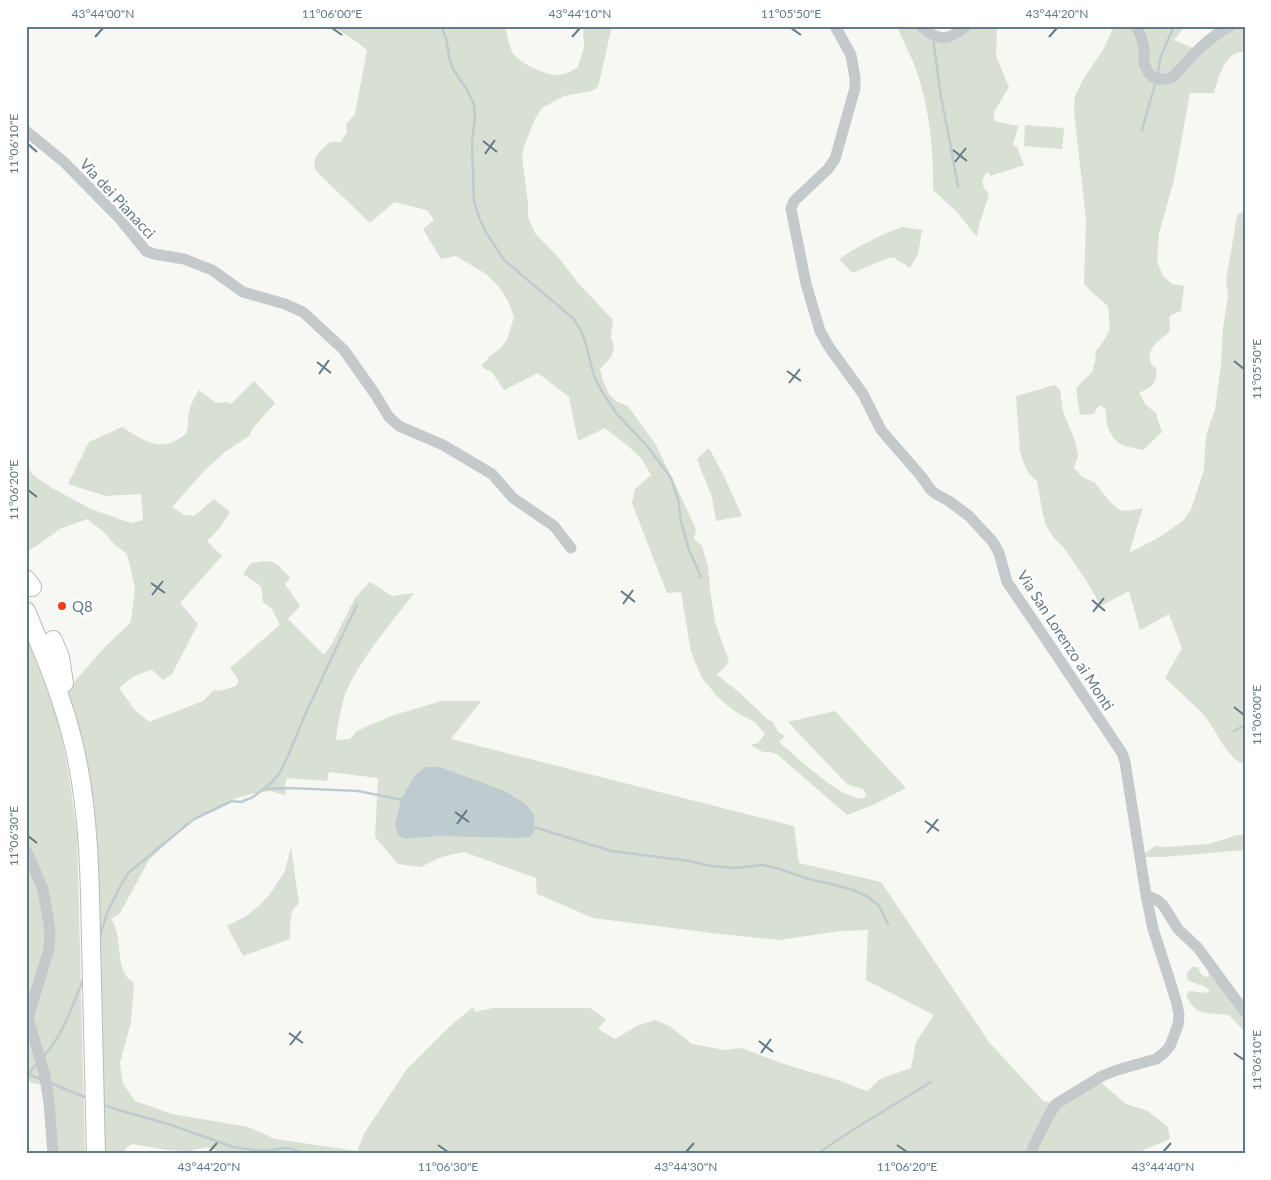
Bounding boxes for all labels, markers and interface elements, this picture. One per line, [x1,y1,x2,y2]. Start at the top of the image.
text: 43°44'00"N [72,6,134,21]
text: 11°06'00"E [302,6,362,21]
text: 43°44'10"N [549,6,611,21]
text: 11°05'50"E [761,6,821,21]
text: 43°44'20"N [1026,6,1088,21]
text: 11°06'10"E [6,114,21,174]
street label: Via dei Pianacci [76,154,160,242]
text: 11°05'50"E [1249,339,1264,399]
text: 11°06'20"E [6,460,21,520]
street label: Via San Lorenzo ai Monti [1014,567,1118,713]
place label: Q8 [72,597,93,615]
marker: Q8 [56,600,68,612]
text: 11°06'00"E [1249,685,1264,745]
text: 11°06'30"E [6,806,21,866]
text: 11°06'10"E [1249,1030,1264,1090]
text: 43°44'20"N [178,1159,240,1174]
text: 11°06'30"E [418,1159,478,1174]
text: 43°44'30"N [655,1159,717,1174]
text: 11°06'20"E [877,1159,937,1174]
text: 43°44'40"N [1132,1159,1194,1174]

